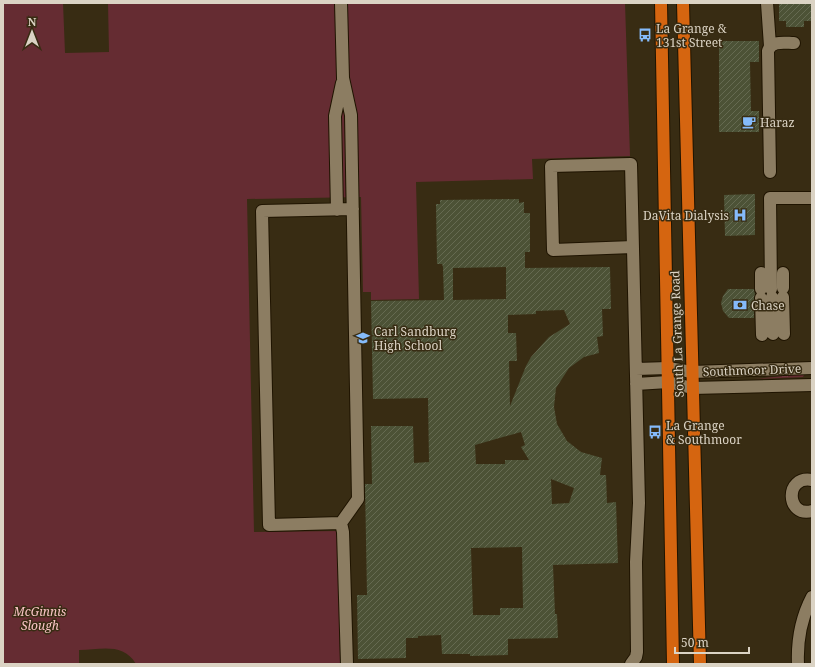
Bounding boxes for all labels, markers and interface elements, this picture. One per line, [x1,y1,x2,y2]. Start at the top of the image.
north arrow [12,12,52,52]
text: N [28,14,37,29]
place label: La Grange & 131st Street [656,20,727,51]
bus stop icon: La Grange & 131st Street [637,27,653,43]
cafe icon: Haraz [741,114,757,130]
place label: Haraz [760,114,795,131]
place label: DaVita Dialysis [643,207,729,224]
hospital icon: DaVita Dialysis [732,207,748,223]
street label: South La Grange Road [666,270,688,398]
bank icon: Chase [732,297,748,313]
place label: Chase [751,297,785,314]
place label: Carl Sandburg High School [374,323,457,354]
school or university icon: Carl Sandburg High School [355,330,371,346]
street label: Southmoor Drive [702,360,802,380]
place label: La Grange & Southmoor [666,417,742,448]
bus stop icon: La Grange & Southmoor [647,424,663,440]
park label: McGinnis Slough [13,603,67,634]
scale bar [675,629,749,655]
text: 50 m [681,634,709,651]

